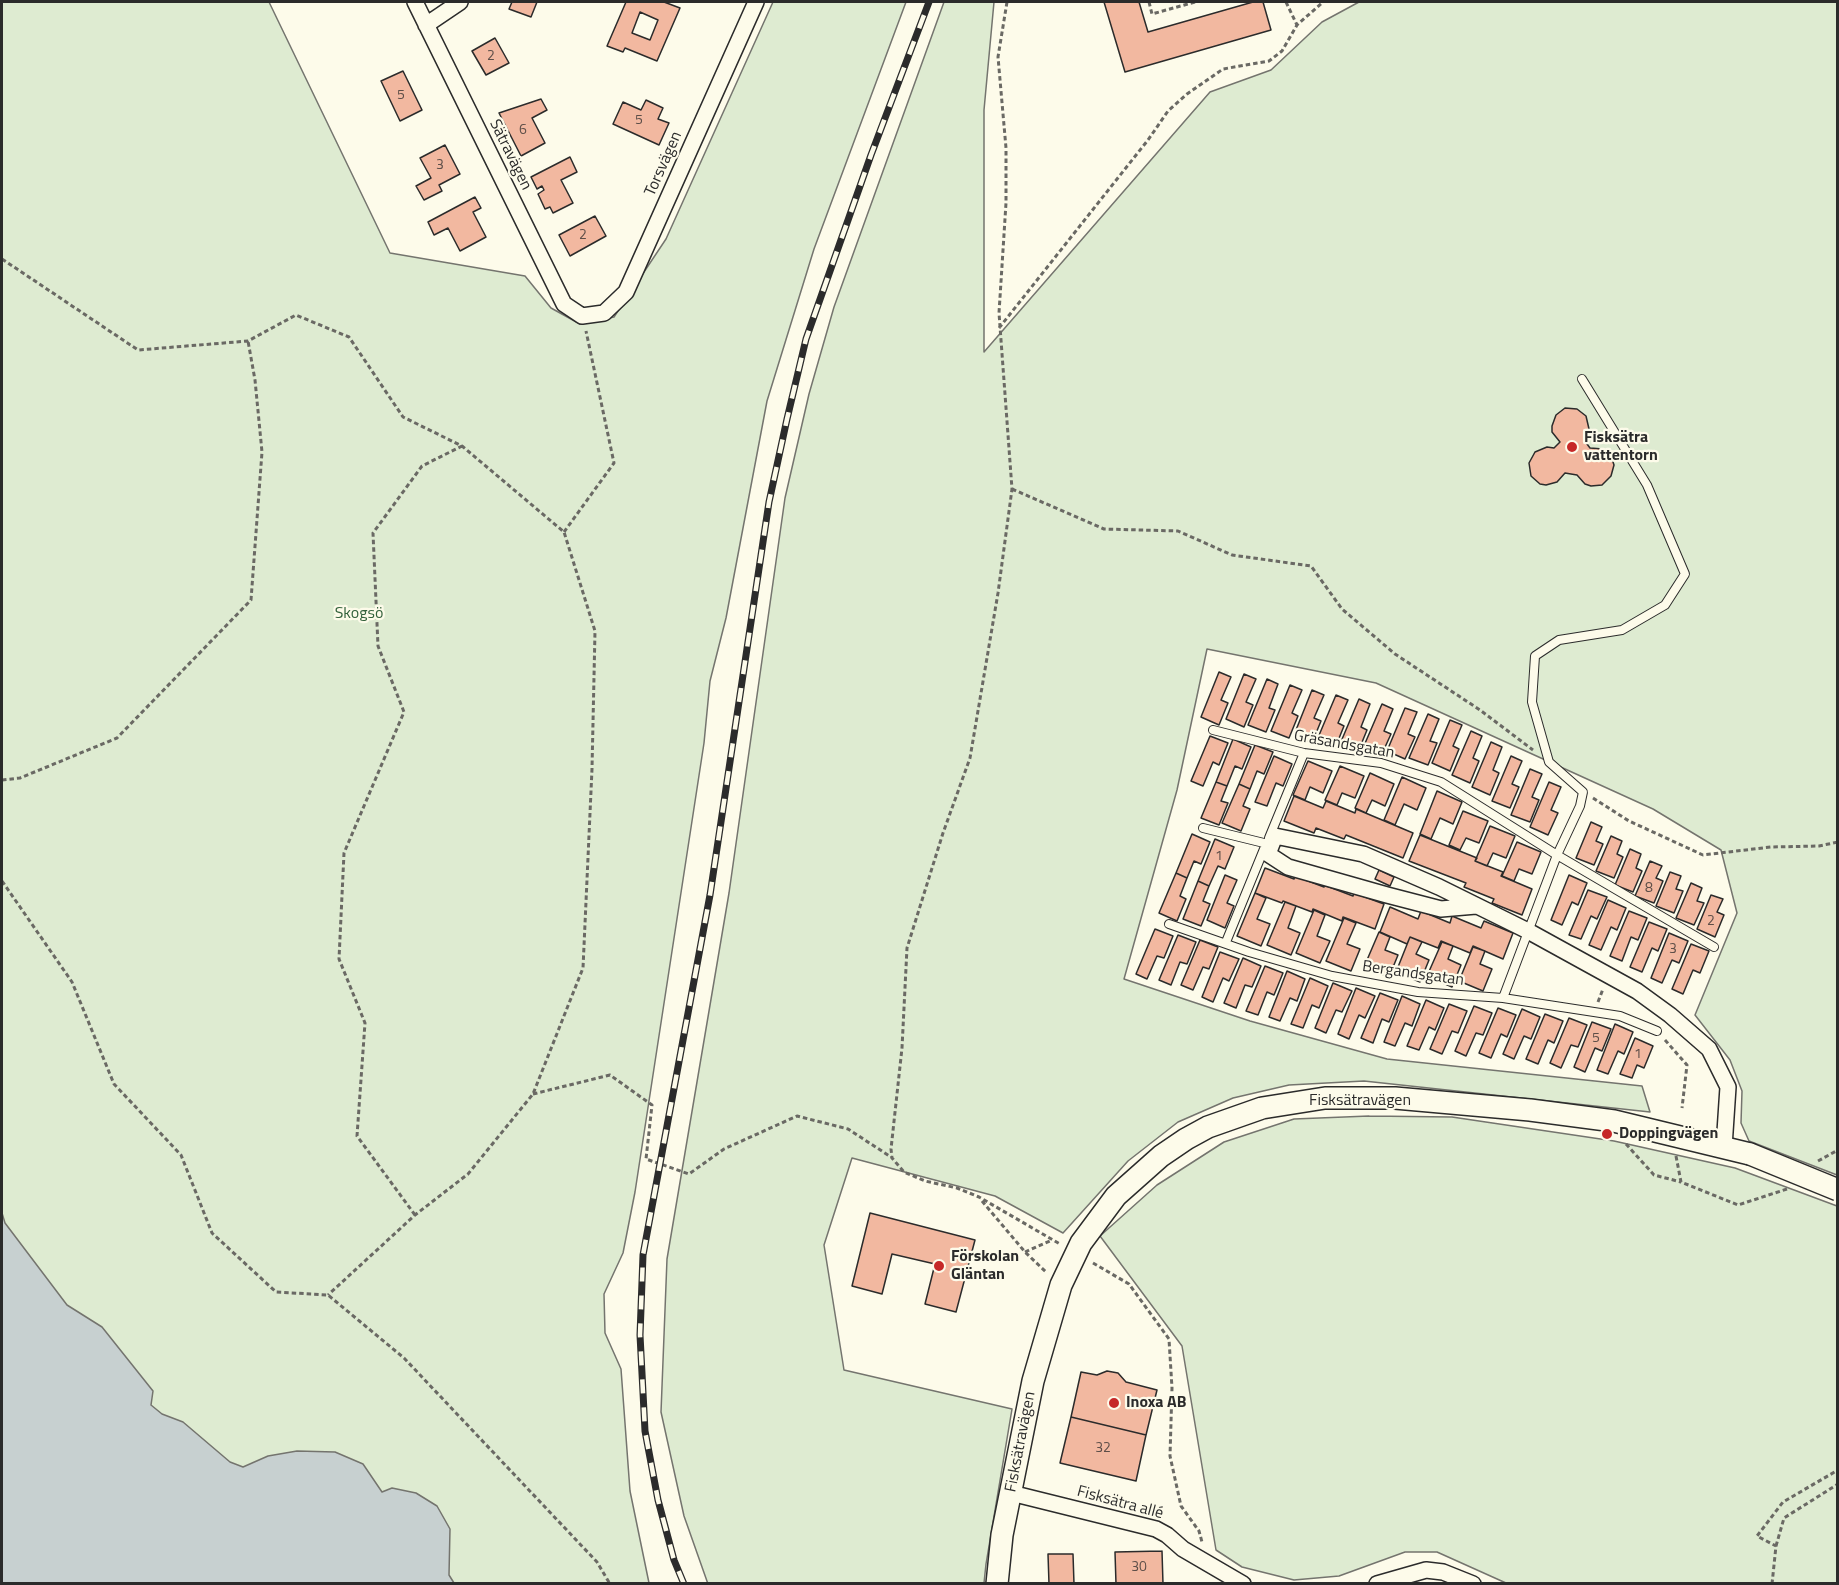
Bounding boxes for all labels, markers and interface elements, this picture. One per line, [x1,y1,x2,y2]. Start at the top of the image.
house number: 2 [487,49,495,65]
house number: 5 [397,88,405,104]
house number: 5 [635,113,643,129]
street label: Sätravägen [485,117,535,193]
house number: 6 [519,123,527,139]
street label: Torsvägen [641,129,687,199]
house number: 3 [436,158,444,174]
house number: 2 [579,228,587,244]
place label: Fisksätra vattentorn [1584,428,1658,466]
marker: Fisksätra vattentorn [1565,440,1579,454]
park label: Skogsö [335,604,383,624]
street label: Gräsandsgatan [1292,727,1396,763]
house number: 1 [1215,849,1223,865]
house number: 8 [1645,881,1653,897]
house number: 2 [1707,914,1715,930]
house number: 3 [1669,942,1677,958]
street label: Bergandsgatan [1361,957,1465,991]
house number: 5 [1592,1031,1600,1047]
house number: 1 [1634,1047,1642,1063]
street label: Fisksätravägen [1309,1091,1411,1111]
place label: Doppingvägen [1619,1124,1718,1144]
marker: Doppingvägen [1600,1127,1614,1141]
place label: Förskolan Gläntan [951,1247,1019,1285]
marker: Förskolan Gläntan [932,1259,946,1273]
street label: Fisksätravägen [1002,1390,1040,1494]
place label: Inoxa AB [1126,1393,1186,1413]
marker: Inoxa AB [1107,1396,1121,1410]
house number: 32 [1095,1441,1111,1457]
street label: Fisksätra allé [1075,1482,1165,1524]
house number: 30 [1131,1560,1147,1576]

